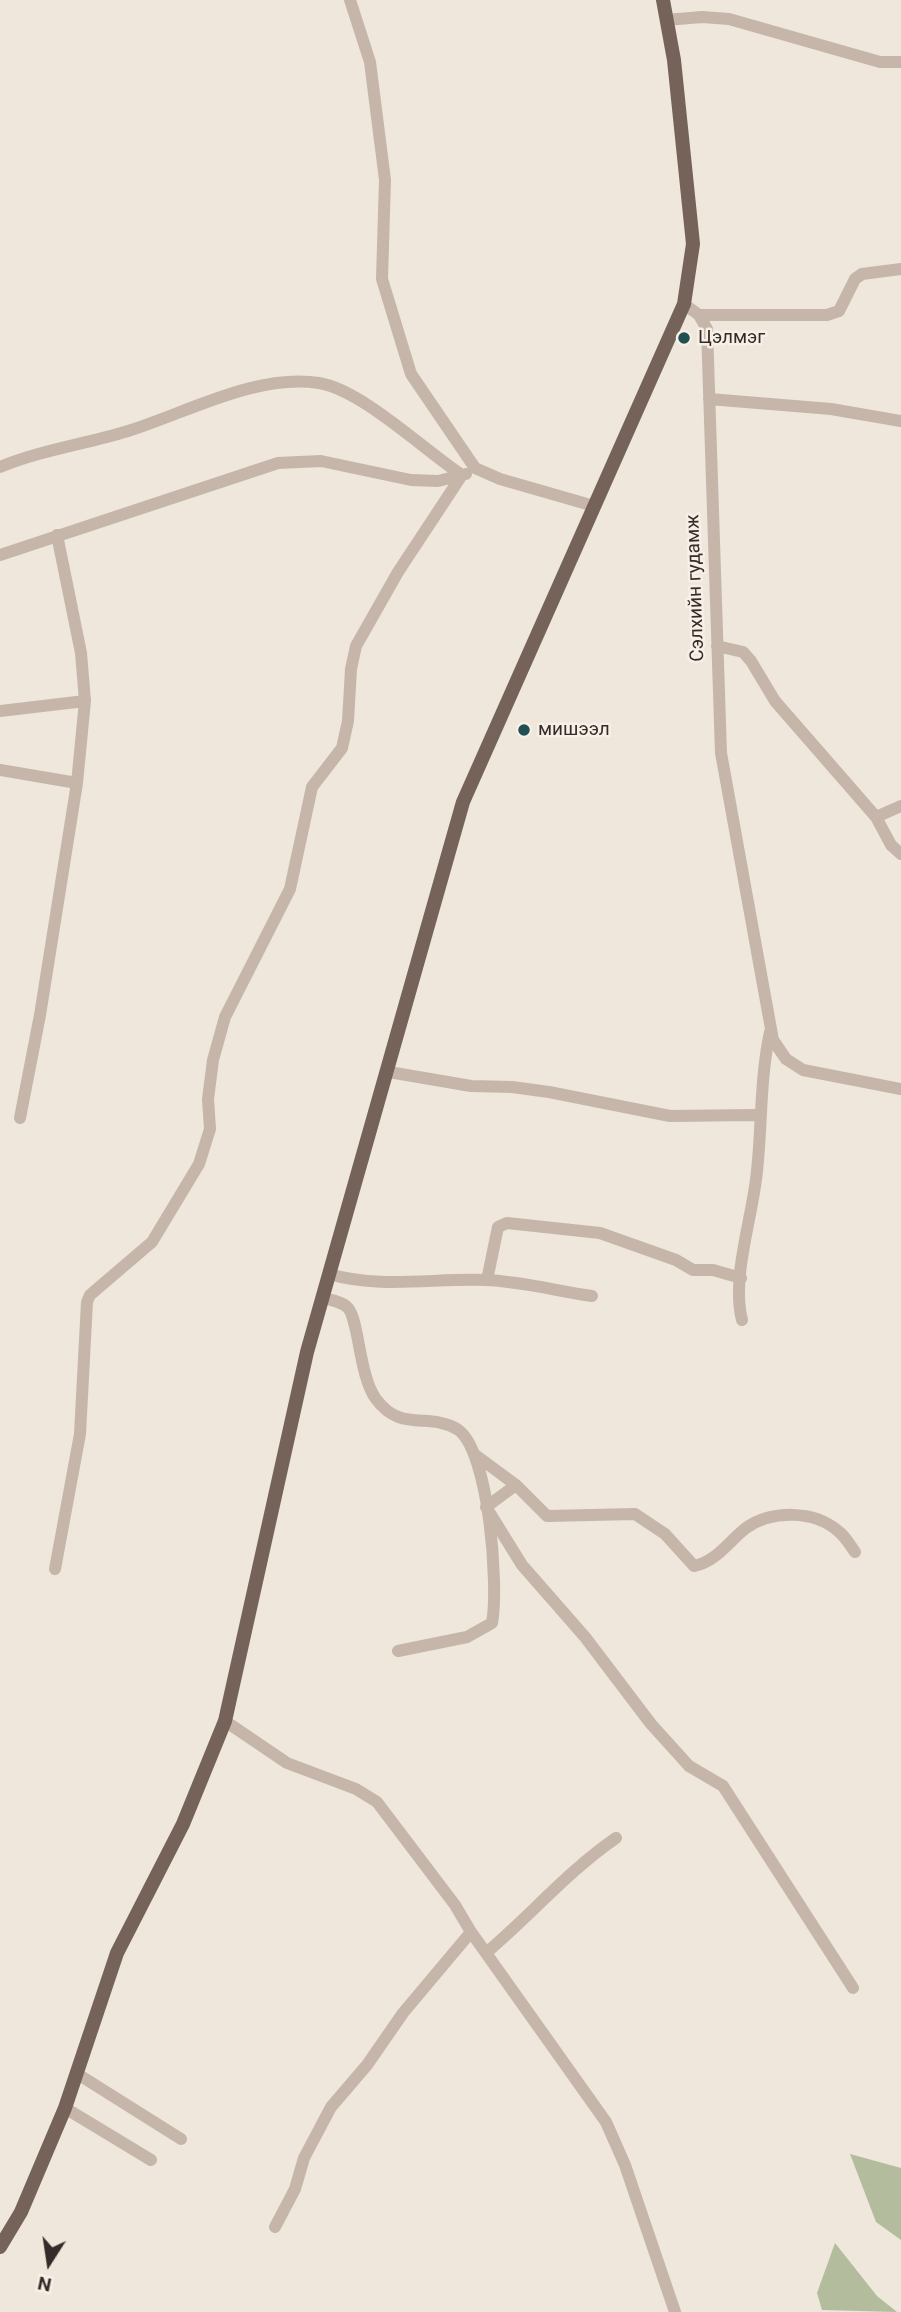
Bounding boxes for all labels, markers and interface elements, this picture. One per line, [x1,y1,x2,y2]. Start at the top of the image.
place label: Цэлмэг [698,327,765,349]
marker: Цэлмэг [676,330,692,346]
street label: Сэлхийн гудамж [682,514,710,662]
place label: мишээл [538,719,610,741]
marker: мишээл [516,722,532,738]
north arrow [14,2228,84,2298]
text: N [36,2271,53,2297]

